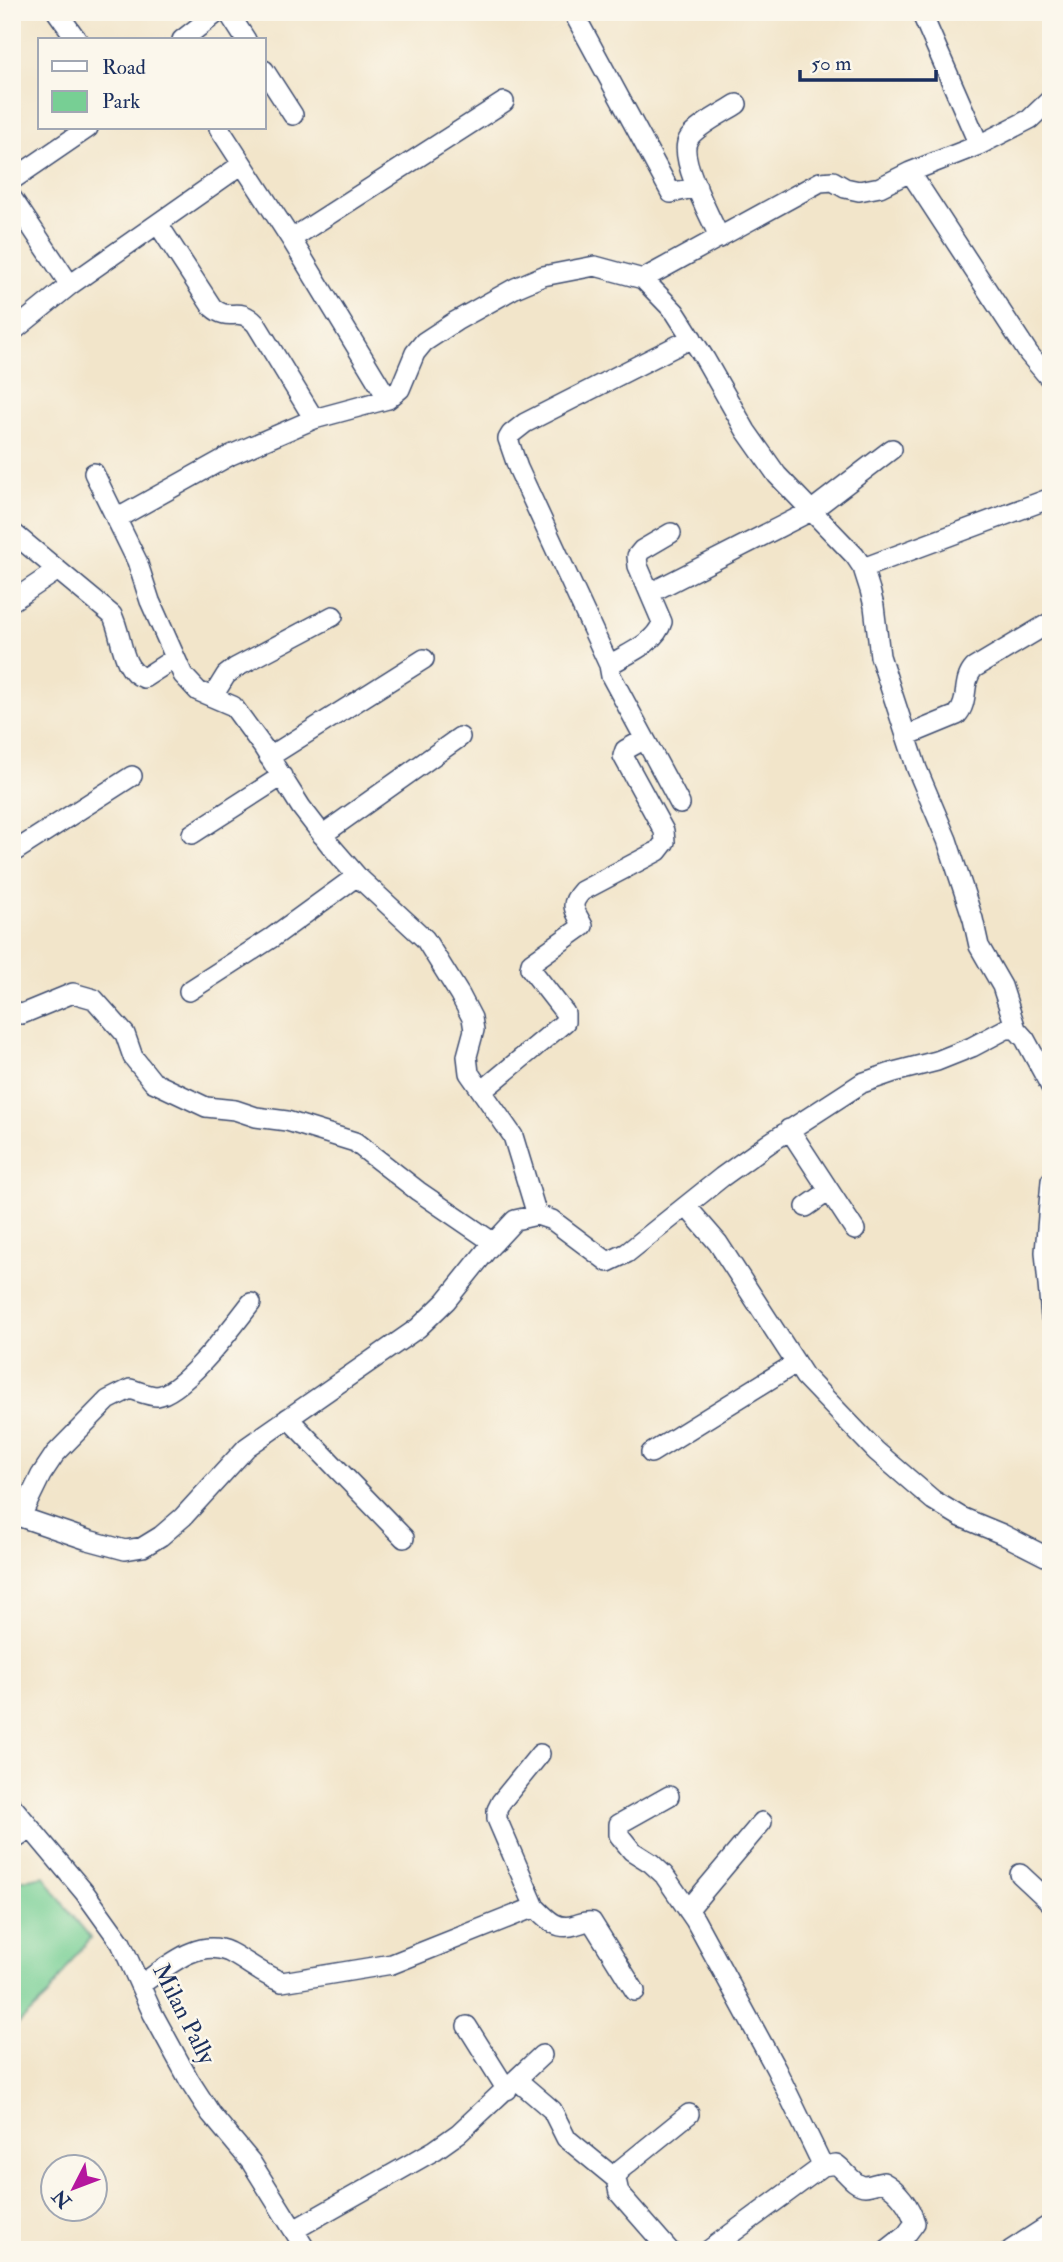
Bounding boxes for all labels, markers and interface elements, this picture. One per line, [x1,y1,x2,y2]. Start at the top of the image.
legend [38,38,266,130]
scale bar [800,38,937,82]
text: 50 m [811,50,852,77]
text: Road [102,54,147,81]
text: Park [102,88,140,115]
street label: Milan Pally [145,1958,223,2070]
north arrow [38,2154,108,2224]
text: N [47,2184,77,2214]

